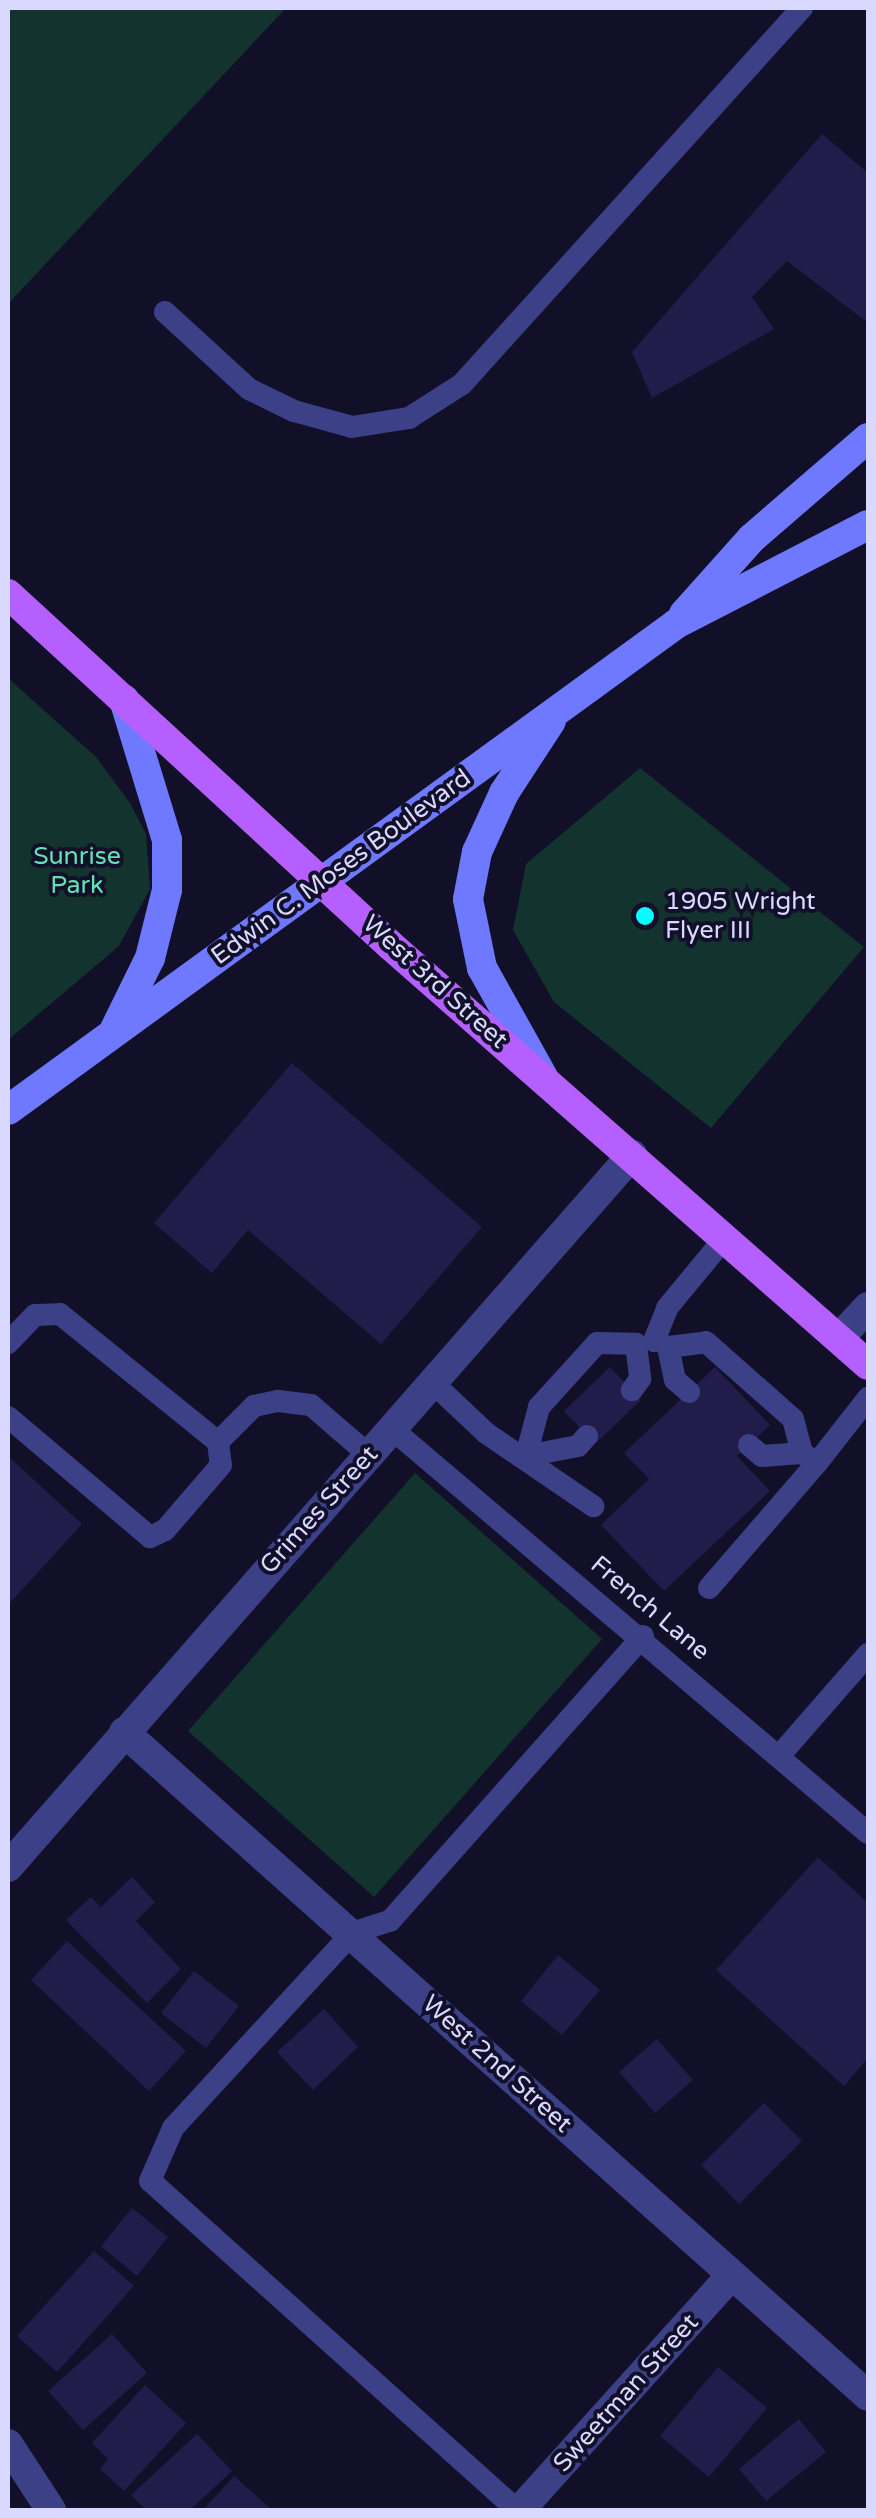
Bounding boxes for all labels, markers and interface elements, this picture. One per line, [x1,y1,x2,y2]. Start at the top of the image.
street label: Edwin C. Moses Boulevard [206,763,476,971]
park label: Sunrise Park [33,842,121,901]
place label: 1905 Wright Flyer III [665,887,816,946]
marker: 1905 Wright Flyer III [634,905,656,927]
street label: West 3rd Street [356,909,514,1055]
street label: Grimes Street [254,1440,384,1580]
street label: French Lane [584,1550,716,1666]
street label: West 2nd Street [416,1989,578,2139]
street label: Sweetman Street [547,2308,705,2478]

